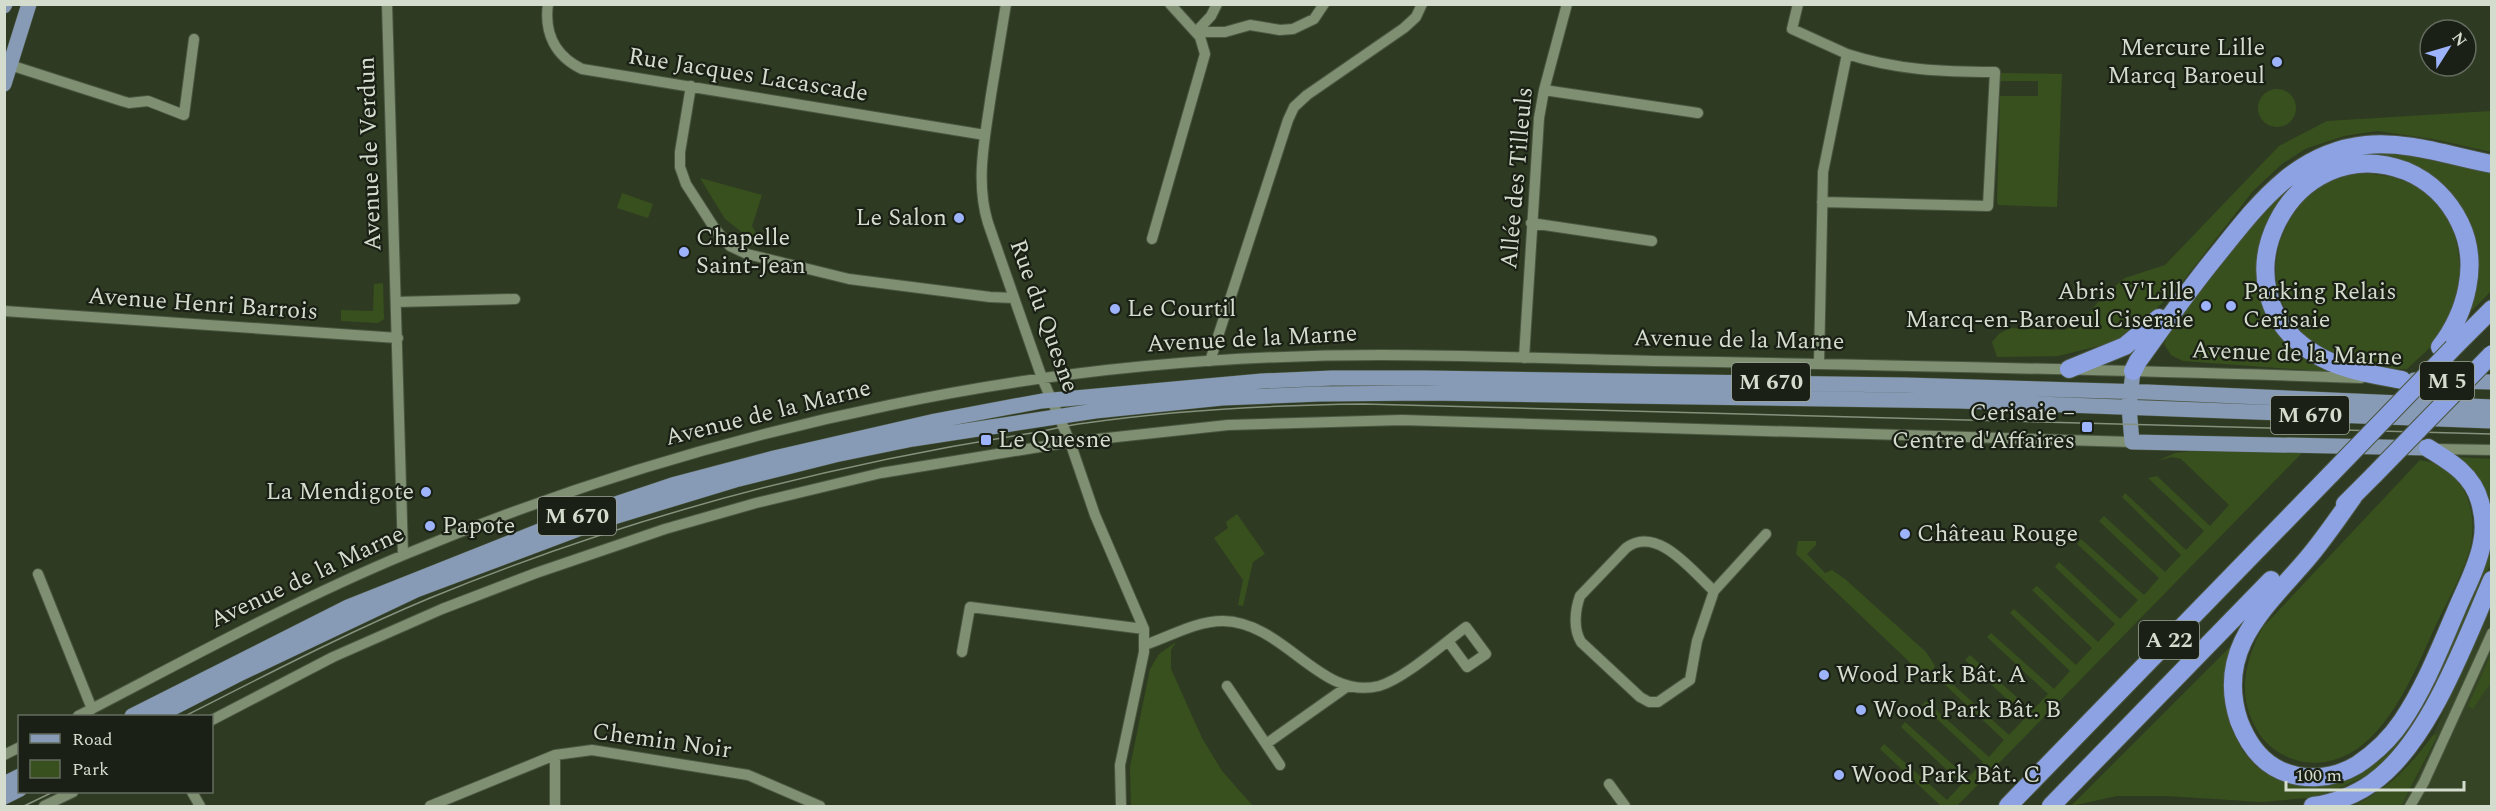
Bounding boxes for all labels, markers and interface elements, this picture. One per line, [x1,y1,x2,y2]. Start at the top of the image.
north arrow [2418,18,2478,78]
text: N [2446,27,2473,52]
place label: Mercure Lille Marcq Baroeul [2108,30,2265,94]
street label: Rue Jacques Lacascade [625,38,871,112]
marker: Mercure Lille Marcq Baroeul [2270,55,2284,69]
street label: Avenue de Verdun [349,56,391,252]
street label: Allée des Tilleuls [1491,85,1543,271]
place label: Le Salon [855,200,947,236]
marker: Le Salon [952,211,966,225]
place label: Chapelle Saint-Jean [696,220,806,284]
street label: Rue du Quesne [1000,235,1088,397]
marker: Chapelle Saint-Jean [677,245,691,259]
place label: Abris V'Lille Marcq-en-Baroeul Ciseraie [1905,274,2194,338]
place label: Parking Relais Cerisaie [2243,274,2397,338]
street label: Avenue Henri Barrois [87,278,319,330]
place label: Le Courtil [1127,291,1236,327]
marker: Abris V'Lille Marcq-en-Baroeul Ciseraie [2199,299,2213,313]
marker: Parking Relais Cerisaie [2224,299,2238,313]
marker: Le Courtil [1108,302,1122,316]
street label: Avenue de la Marne [1146,316,1358,362]
street label: Avenue de la Marne [1633,320,1845,360]
street label: Avenue de la Marne [2191,332,2403,376]
road number: M 5 [2420,362,2474,400]
road number: M 670 [1732,363,1810,401]
street label: Avenue de la Marne [661,370,875,456]
place label: Cerisaie – Centre d'Affaires [1892,395,2075,459]
road number: M 670 [2271,396,2349,434]
marker: Cerisaie – Centre d'Affaires [2080,420,2094,434]
place label: Le Quesne [998,422,1111,458]
marker: Le Quesne [979,433,993,447]
place label: La Mendigote [266,474,414,510]
marker: La Mendigote [419,485,433,499]
road number: M 670 [538,497,616,535]
place label: Papote [442,508,515,544]
street label: Avenue de la Marne [204,516,410,638]
place label: Château Rouge [1917,516,2078,552]
marker: Papote [423,519,437,533]
marker: Château Rouge [1898,527,1912,541]
road number: A 22 [2139,621,2199,659]
place label: Wood Park Bât. A [1836,657,2026,693]
marker: Wood Park Bât. A [1817,668,1831,682]
place label: Wood Park Bât. B [1873,692,2061,728]
marker: Wood Park Bât. B [1854,703,1868,717]
street label: Chemin Noir [590,713,734,769]
legend [18,715,213,793]
text: Road [72,726,113,753]
scale bar [2286,754,2464,792]
text: Park [72,756,109,783]
place label: Wood Park Bât. C [1851,757,2041,793]
text: 100 m [2295,762,2342,789]
marker: Wood Park Bât. C [1832,768,1846,782]

